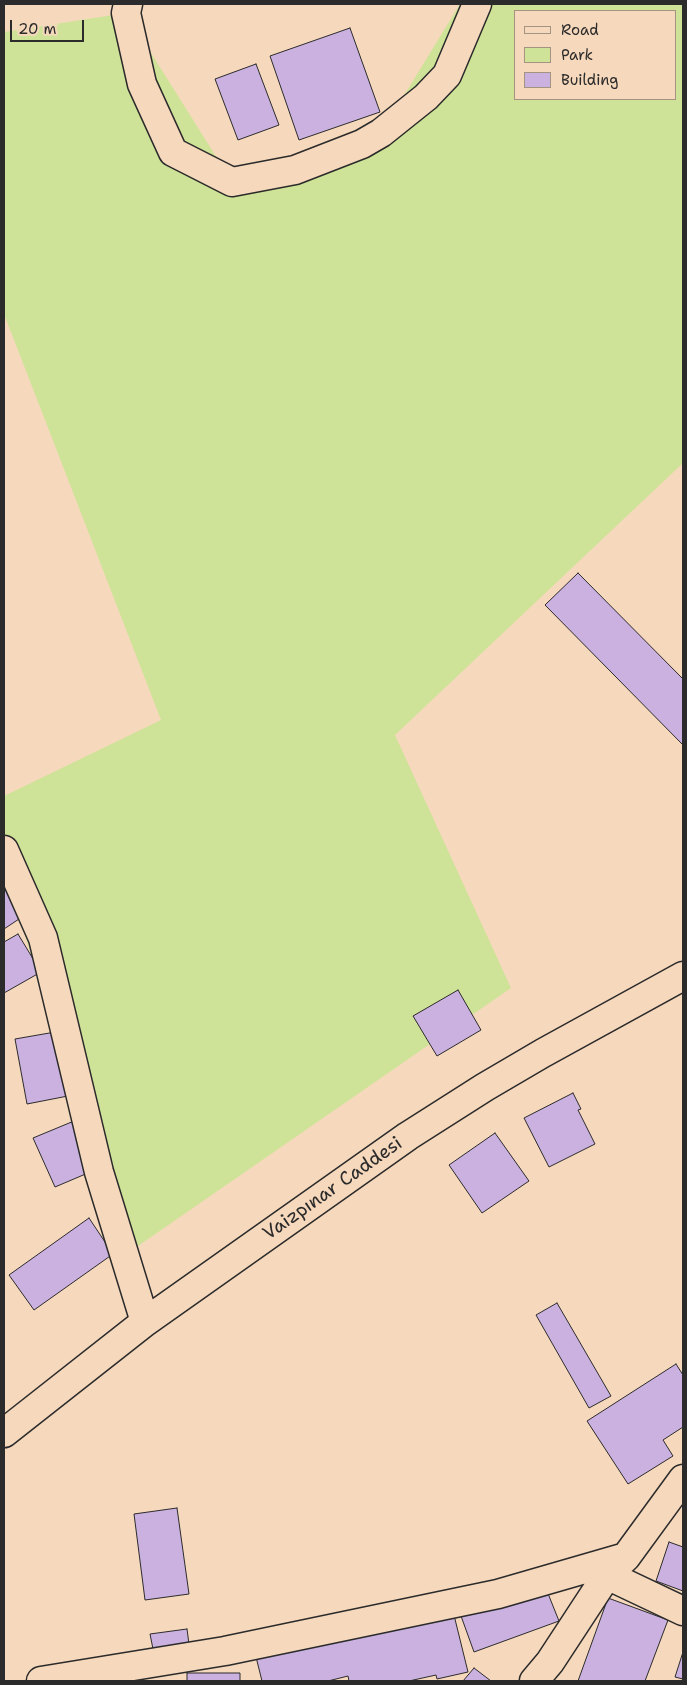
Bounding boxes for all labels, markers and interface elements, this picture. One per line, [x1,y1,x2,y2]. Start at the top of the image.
scale bar [12,10,86,42]
legend [514,10,677,100]
text: 20 m [18,19,57,39]
text: Road [561,20,599,40]
text: Park [561,45,593,65]
text: Building [561,70,618,90]
street label: Vaizpınar Caddesi [259,1132,407,1246]

